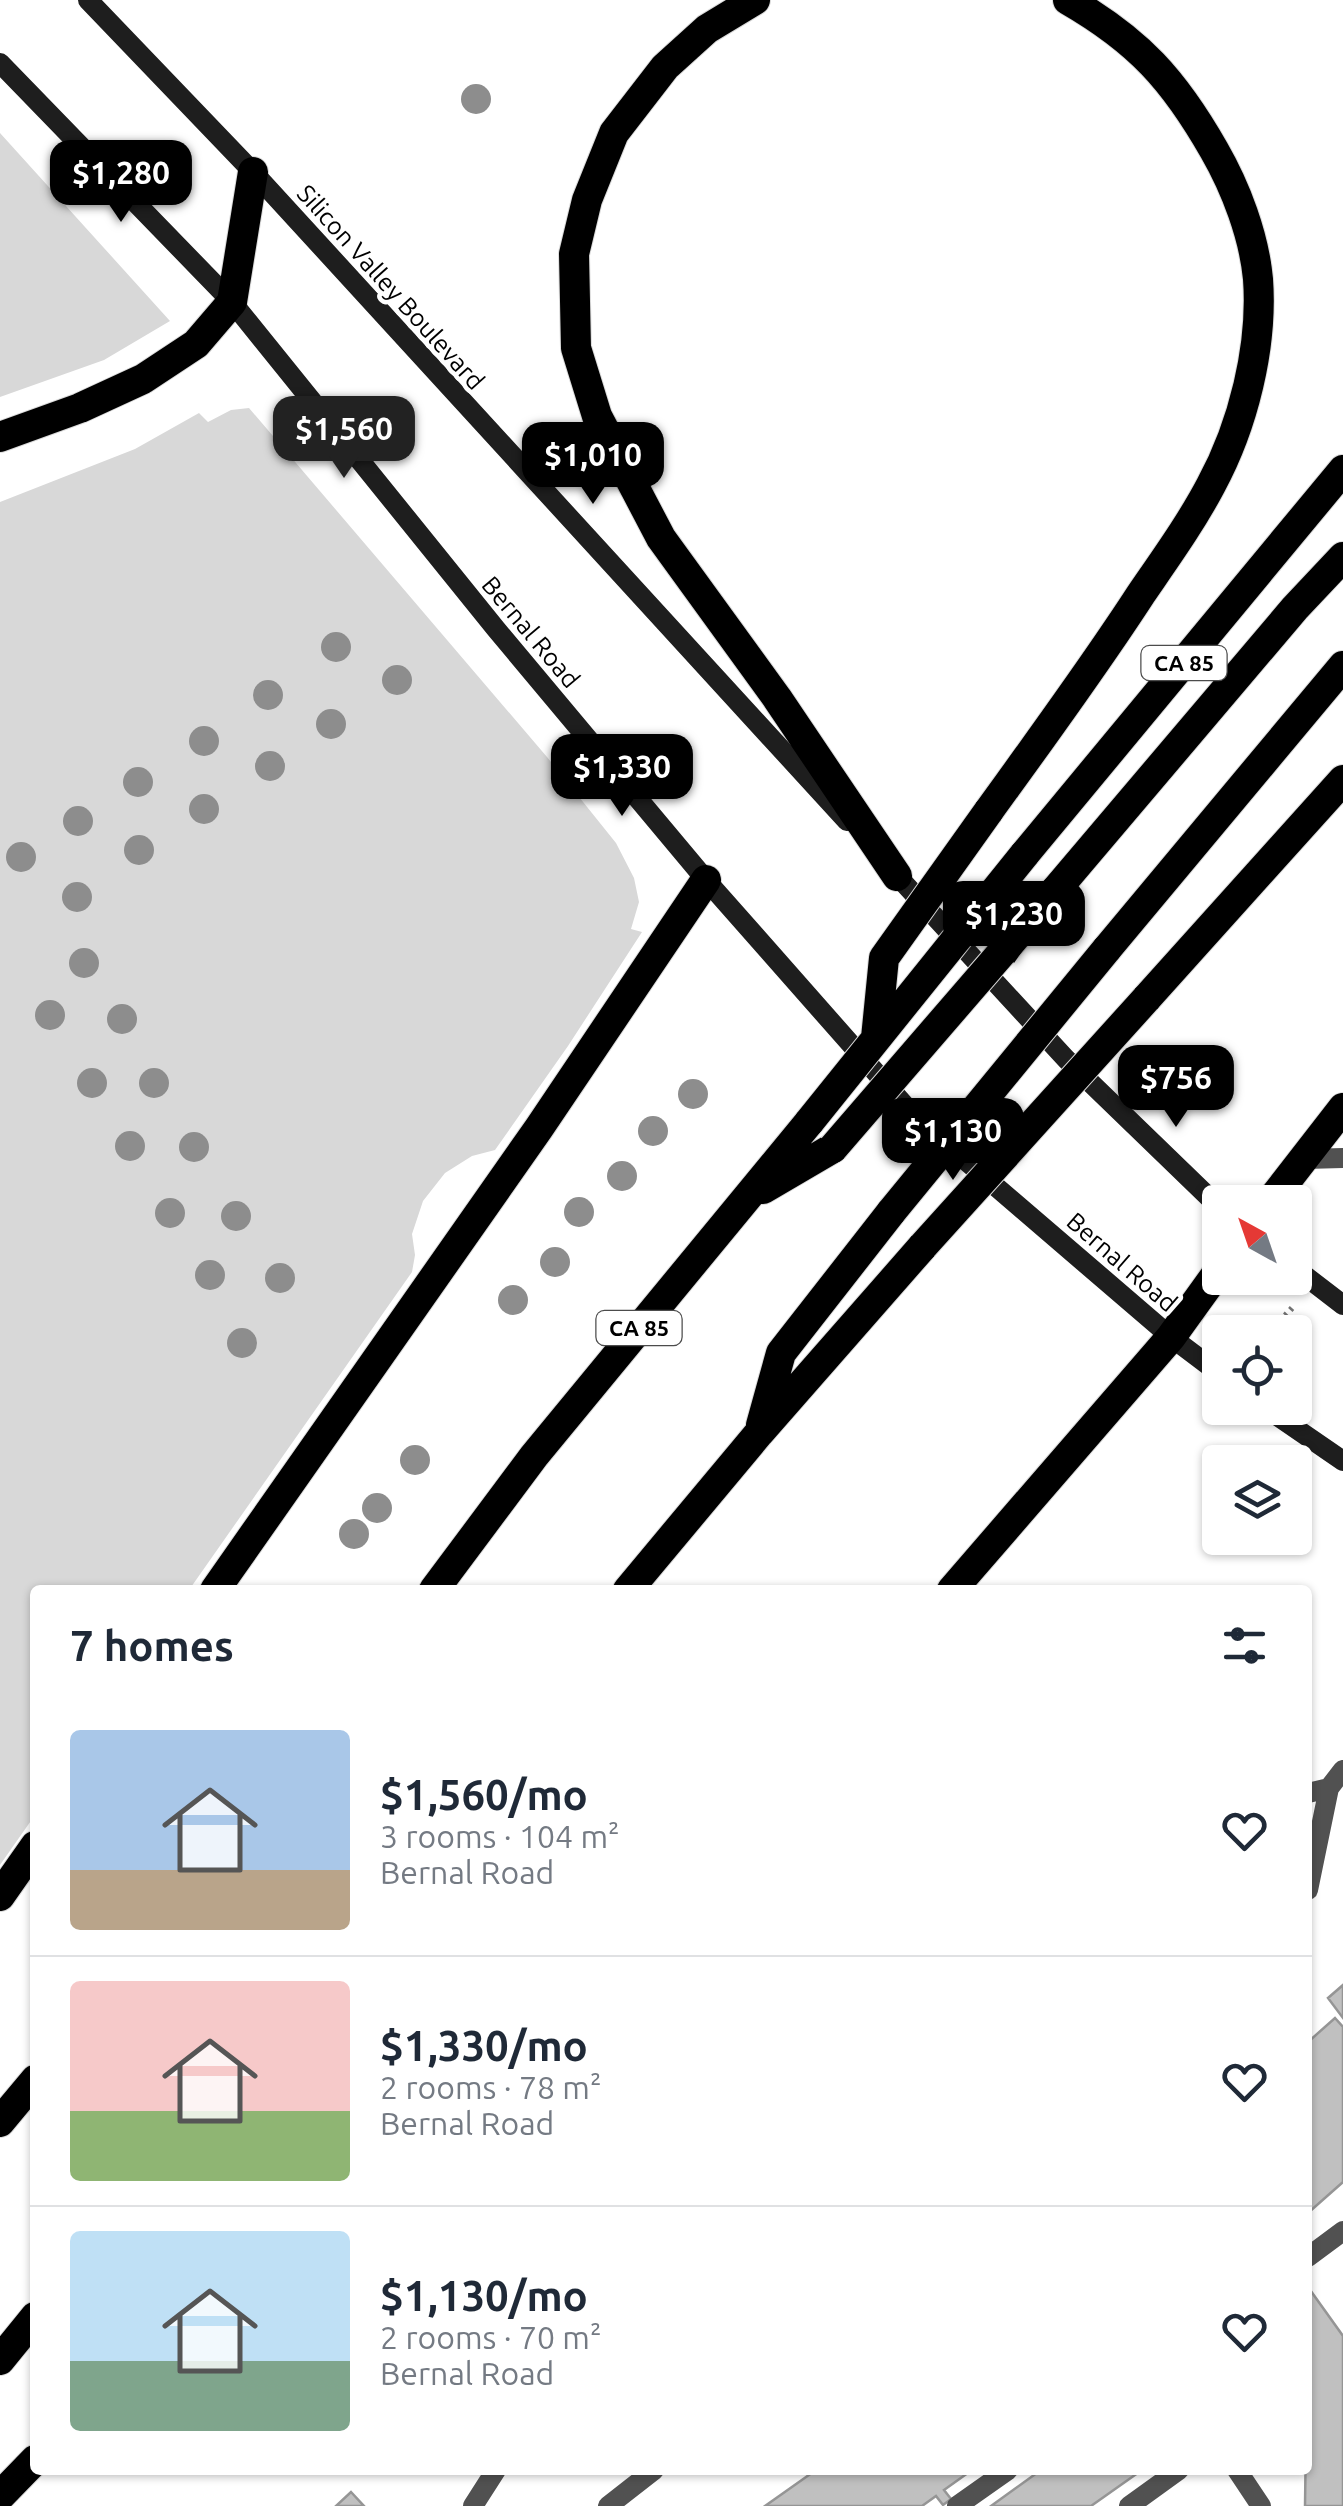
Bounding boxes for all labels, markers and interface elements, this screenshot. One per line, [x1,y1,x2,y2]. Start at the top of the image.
pin: $1,280 [40,140,202,225]
text: $1,280 [72,154,170,190]
street label: Silicon Valley Boulevard [292,179,490,395]
pin: $1,560 [263,396,425,481]
text: $1,560 [295,410,393,446]
pin: $1,010 [512,422,674,507]
text: $1,010 [544,436,642,472]
street label: Bernal Road [477,571,585,693]
road number: CA 85 [1142,646,1226,680]
pin: $1,330 [541,734,703,819]
text: $1,330 [573,748,671,784]
pin: $1,230 [933,881,1095,966]
text: $1,230 [965,895,1063,931]
pin: $756 [1117,1045,1235,1130]
text: $756 [1140,1059,1212,1095]
pin: $1,130 [872,1098,1034,1183]
text: $1,130 [904,1112,1002,1148]
north arrow [1202,1185,1312,1295]
map controls [1202,1185,1312,1555]
street label: Bernal Road [1061,1207,1183,1317]
road number: CA 85 [596,1311,682,1345]
button: locate [1202,1315,1312,1425]
button: layers [1202,1445,1312,1555]
icon: filters [1217,1618,1272,1673]
text: 7 homes [70,1622,234,1669]
icon: home [150,1770,270,1890]
text: $1,560/mo [380,1771,588,1818]
icon: heart [1217,1803,1272,1858]
text: 3 rooms · 104 m² [380,1818,620,1854]
text: Bernal Road [380,1854,554,1890]
icon: home [150,2021,270,2141]
text: $1,330/mo [380,2022,588,2069]
icon: heart [1217,2054,1272,2109]
text: 2 rooms · 78 m² [380,2069,601,2105]
text: Bernal Road [380,2105,554,2141]
icon: home [150,2271,270,2391]
text: $1,130/mo [380,2272,588,2319]
icon: heart [1217,2304,1272,2359]
text: 2 rooms · 70 m² [380,2319,601,2355]
text: Bernal Road [380,2355,554,2391]

